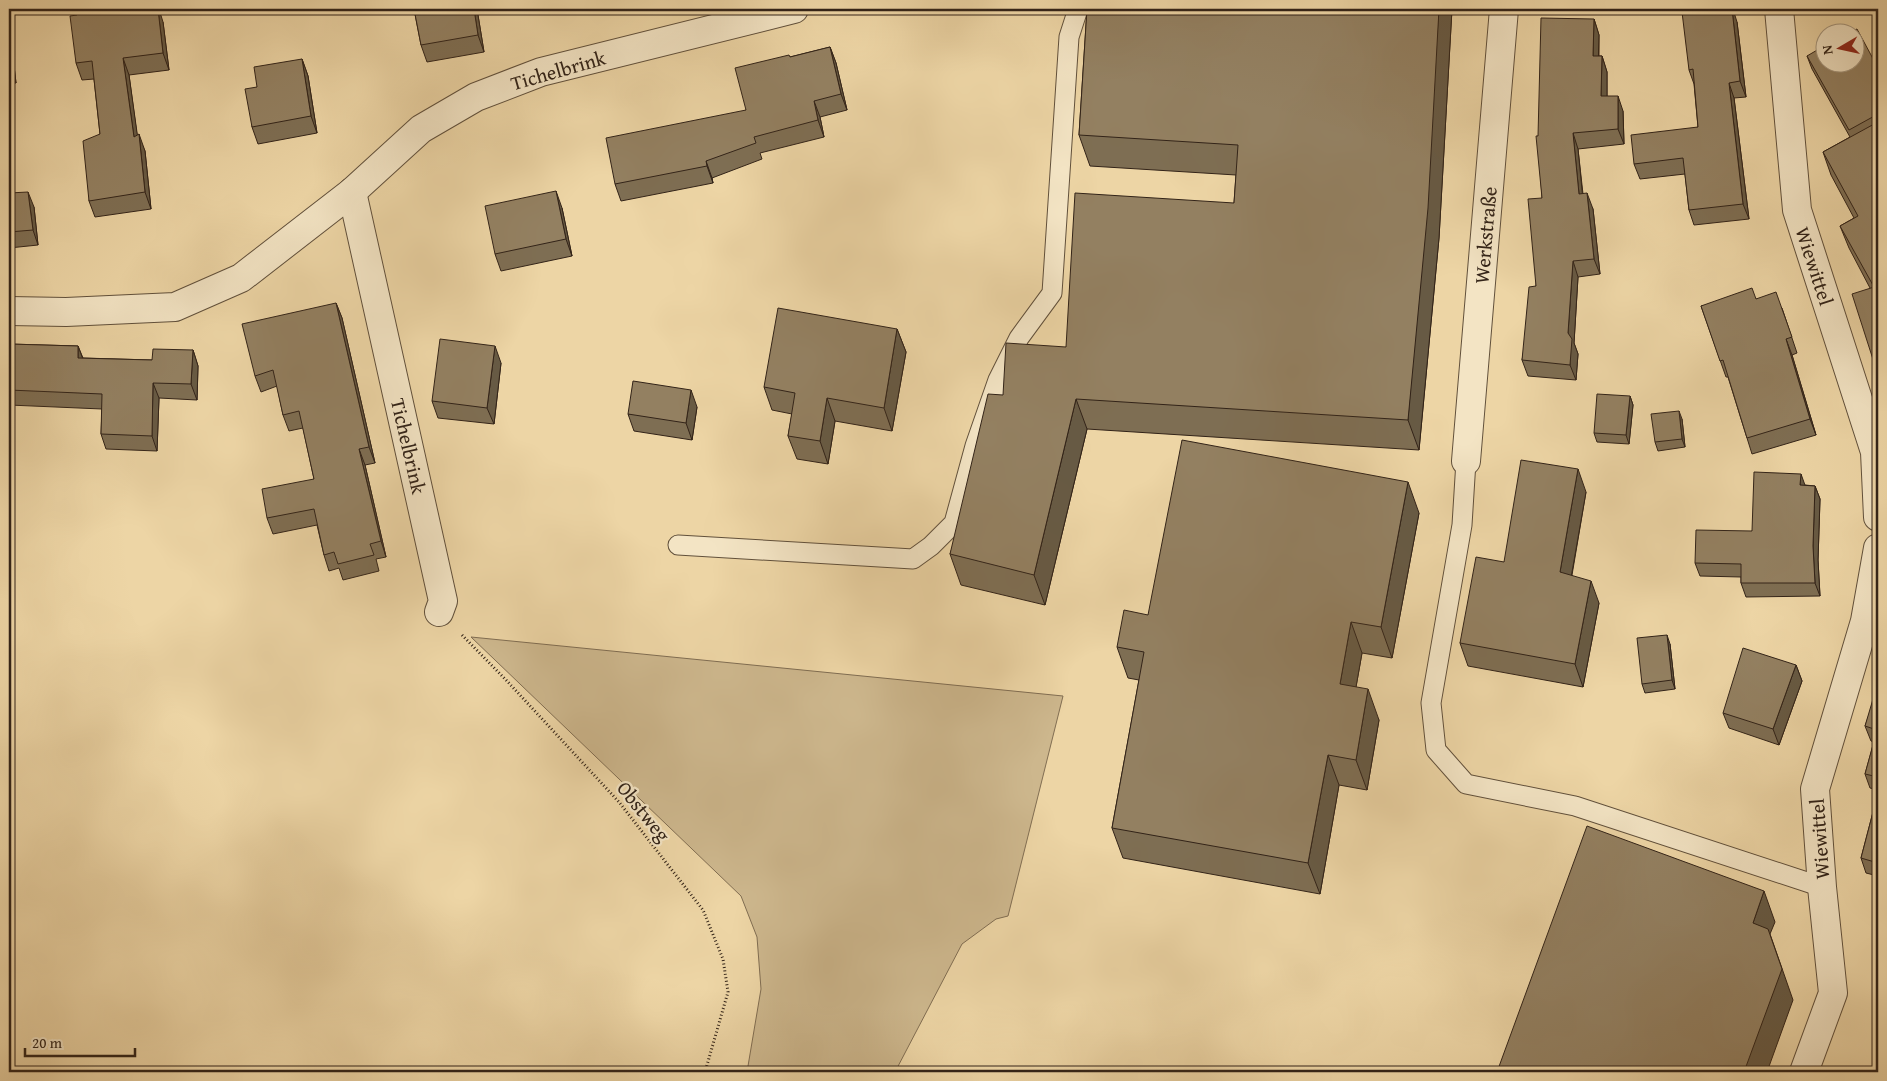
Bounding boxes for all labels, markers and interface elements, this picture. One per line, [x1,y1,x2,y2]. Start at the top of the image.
north arrow [1814,22,1864,72]
street label: Tichelbrink [507,42,610,97]
text: N [1816,43,1838,56]
street label: Werkstraße [1466,185,1504,285]
street label: Wiewittel [1789,223,1841,309]
street label: Tichelbrink [384,395,434,497]
street label: Obstweg [611,774,678,848]
street label: Wiewittel [1802,797,1836,880]
scale bar [25,1026,135,1058]
text: 20 m [32,1032,63,1053]

